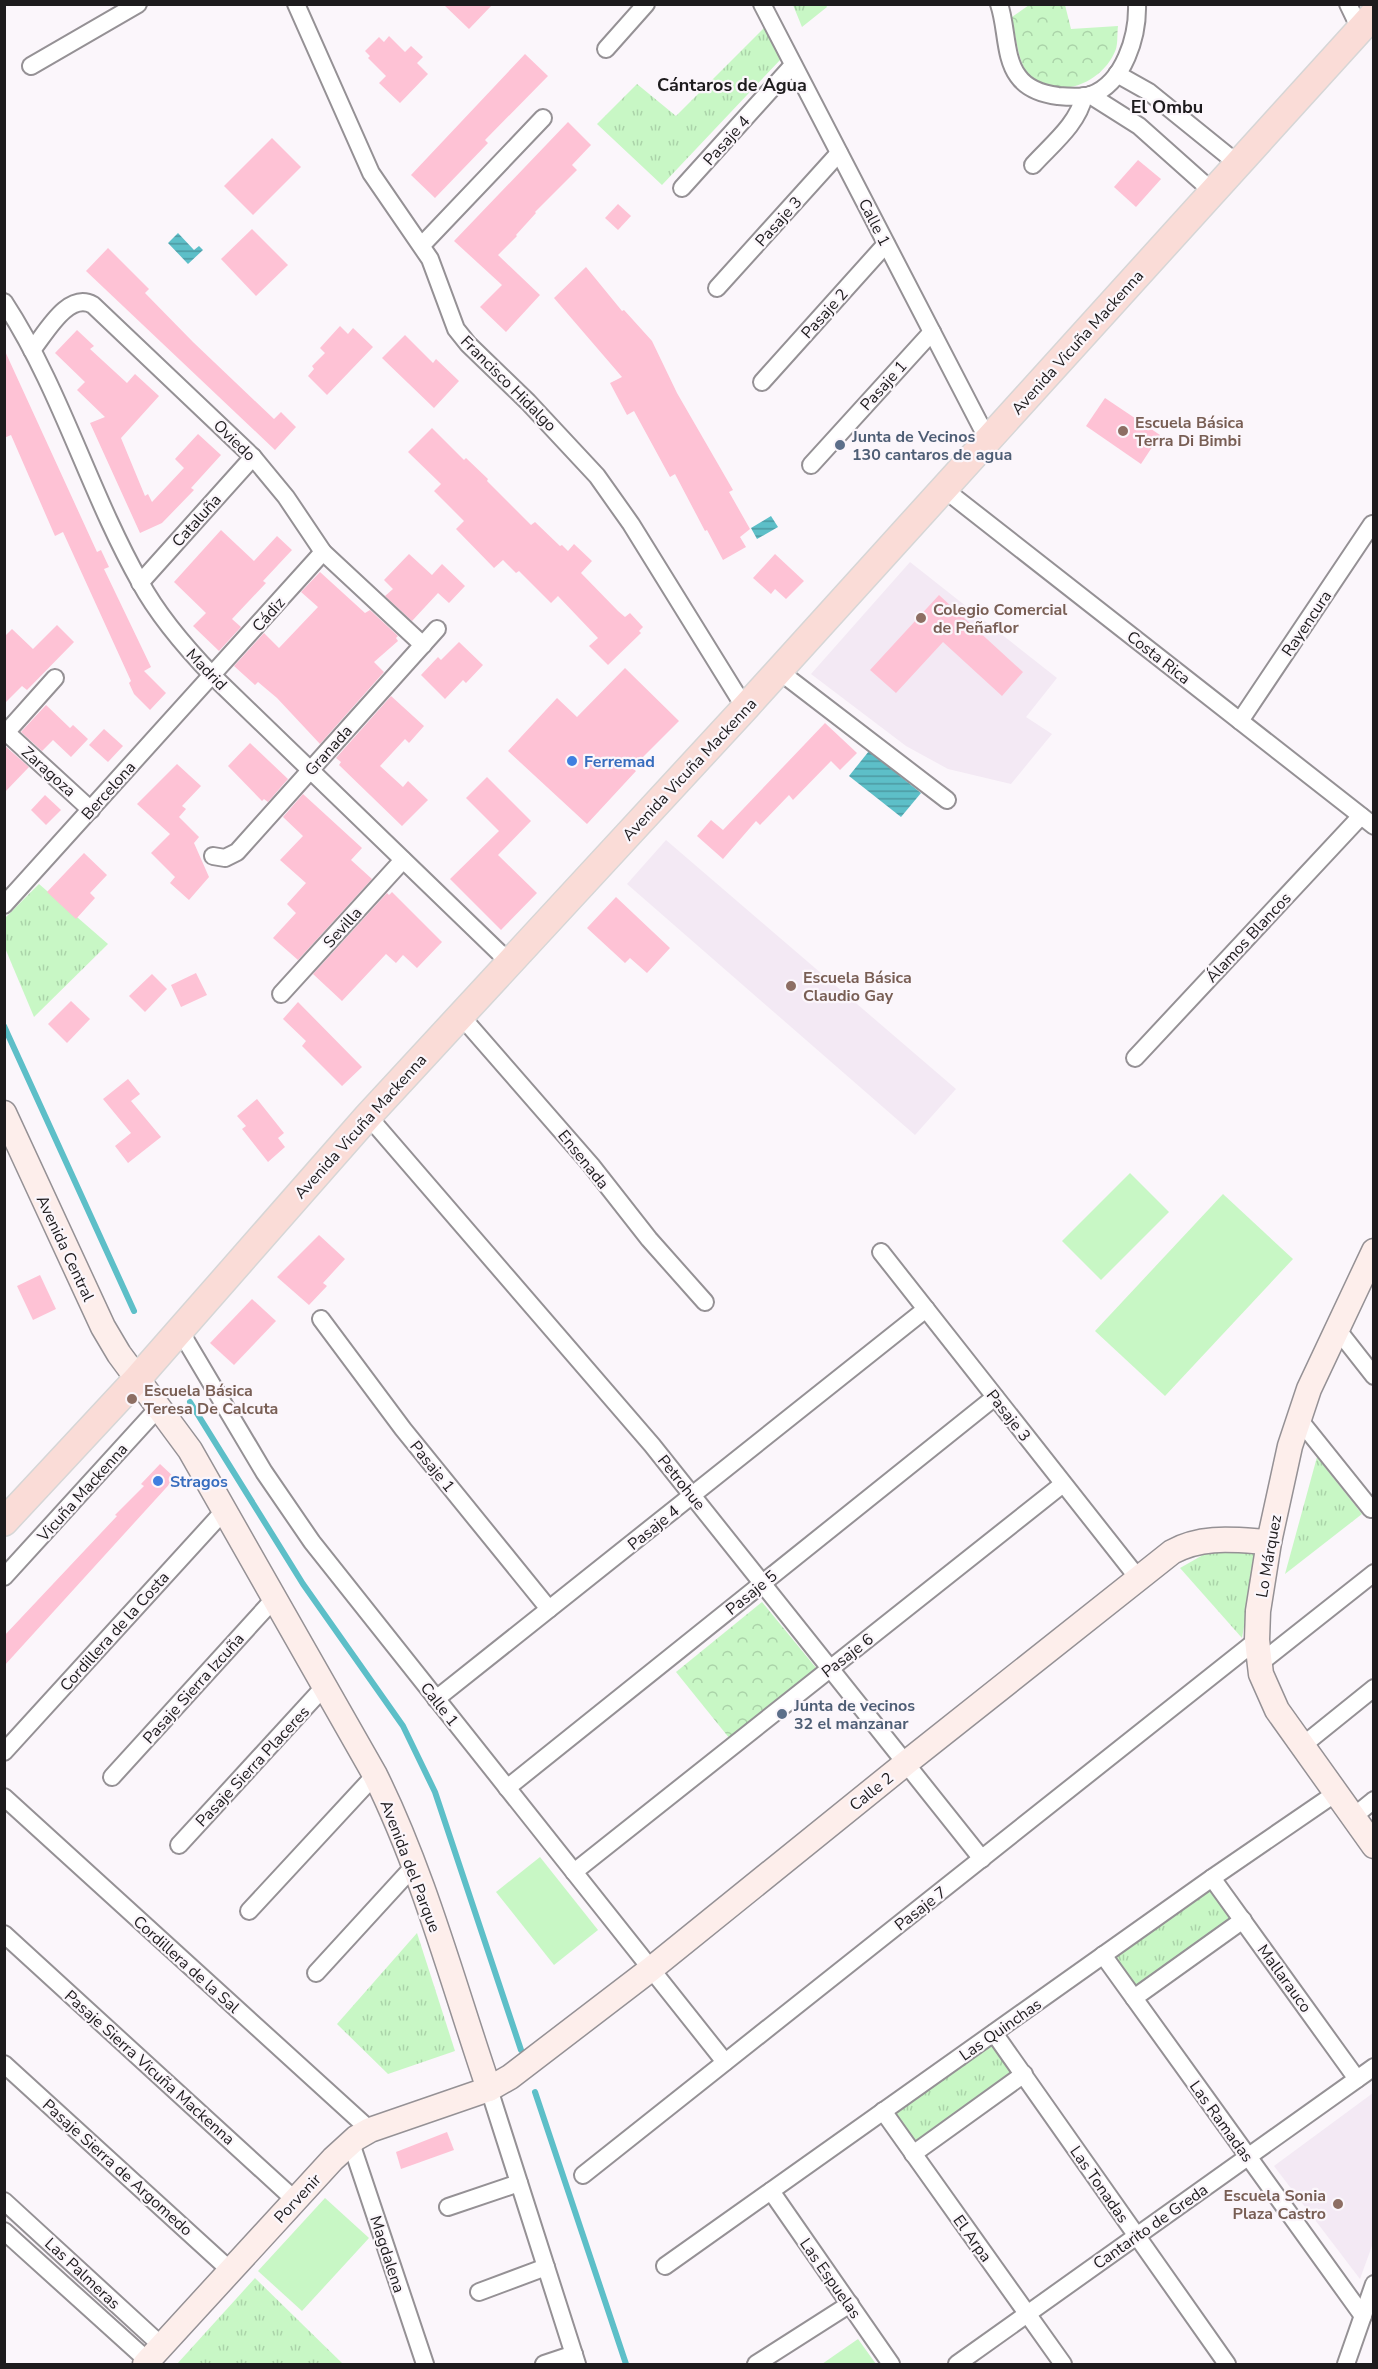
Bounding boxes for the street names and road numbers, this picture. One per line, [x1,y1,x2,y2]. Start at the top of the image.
street label: Pasaje 4 [698,111,755,170]
street label: Pasaje 3 [750,192,807,251]
street label: Calle 1 [853,195,895,250]
street label: Avenida Vicuña Mackenna [1007,265,1149,420]
street label: Pasaje 2 [796,284,853,343]
street label: Francisco Hidalgo [455,331,561,437]
street label: Pasaje 1 [855,356,912,415]
street label: Oviedo [208,415,260,466]
street label: Cataluña [167,489,226,552]
street label: Rayencura [1277,586,1337,661]
street label: Cádiz [247,593,290,637]
street label: Costa Rica [1122,626,1195,690]
street label: Madrid [181,644,232,695]
street label: Avenida Vicuña Mackenna [618,693,762,846]
street label: Granada [300,721,357,781]
street label: Zaragoza [16,742,80,802]
street label: Bercelona [77,757,141,825]
street label: Álamos Blancos [1201,888,1296,988]
street label: Sevilla [318,902,367,953]
street label: Avenida Vicuña Mackenna [290,1049,432,1204]
street label: Ensenada [553,1126,614,1194]
street label: Avenida Central [31,1192,99,1305]
street label: Pasaje 3 [981,1385,1035,1446]
street label: Pasaje 1 [405,1436,460,1497]
street label: Vicuña Mackenna [32,1439,133,1547]
street label: Petrohue [652,1450,710,1515]
street label: Pasaje 4 [623,1500,684,1555]
street label: Lo Márquez [1251,1513,1287,1599]
street label: Pasaje 5 [721,1565,782,1620]
street label: Cordillera de la Costa [55,1567,174,1696]
street label: Pasaje Sierra Izcuña [138,1628,249,1749]
street label: Pasaje 6 [817,1629,878,1683]
street label: Calle 1 [415,1678,463,1731]
street label: Pasaje Sierra Placeres [191,1701,315,1832]
street label: Calle 2 [845,1767,898,1816]
street label: Avenida del Parque [375,1797,445,1936]
street label: Pasaje 7 [890,1882,951,1936]
street label: Cordillera de la Sal [128,1911,245,2019]
street label: Mallarauco [1252,1940,1316,2017]
street label: Pasaje Sierra Vicuña Mackenna [59,1985,239,2150]
street label: Las Quinchas [955,1993,1046,2066]
street label: Las Ramadas [1184,2076,1258,2167]
street label: Pasaje Sierra de Argomedo [38,2094,197,2241]
street label: Las Tonadas [1065,2142,1134,2227]
street label: Porvenir [269,2169,326,2228]
street label: Cantarito de Greda [1089,2179,1212,2275]
street label: El Arpa [948,2211,997,2267]
street label: Magdalena [364,2213,410,2296]
street label: Las Palmeras [40,2233,125,2315]
street label: Las Espuelas [794,2234,866,2323]

